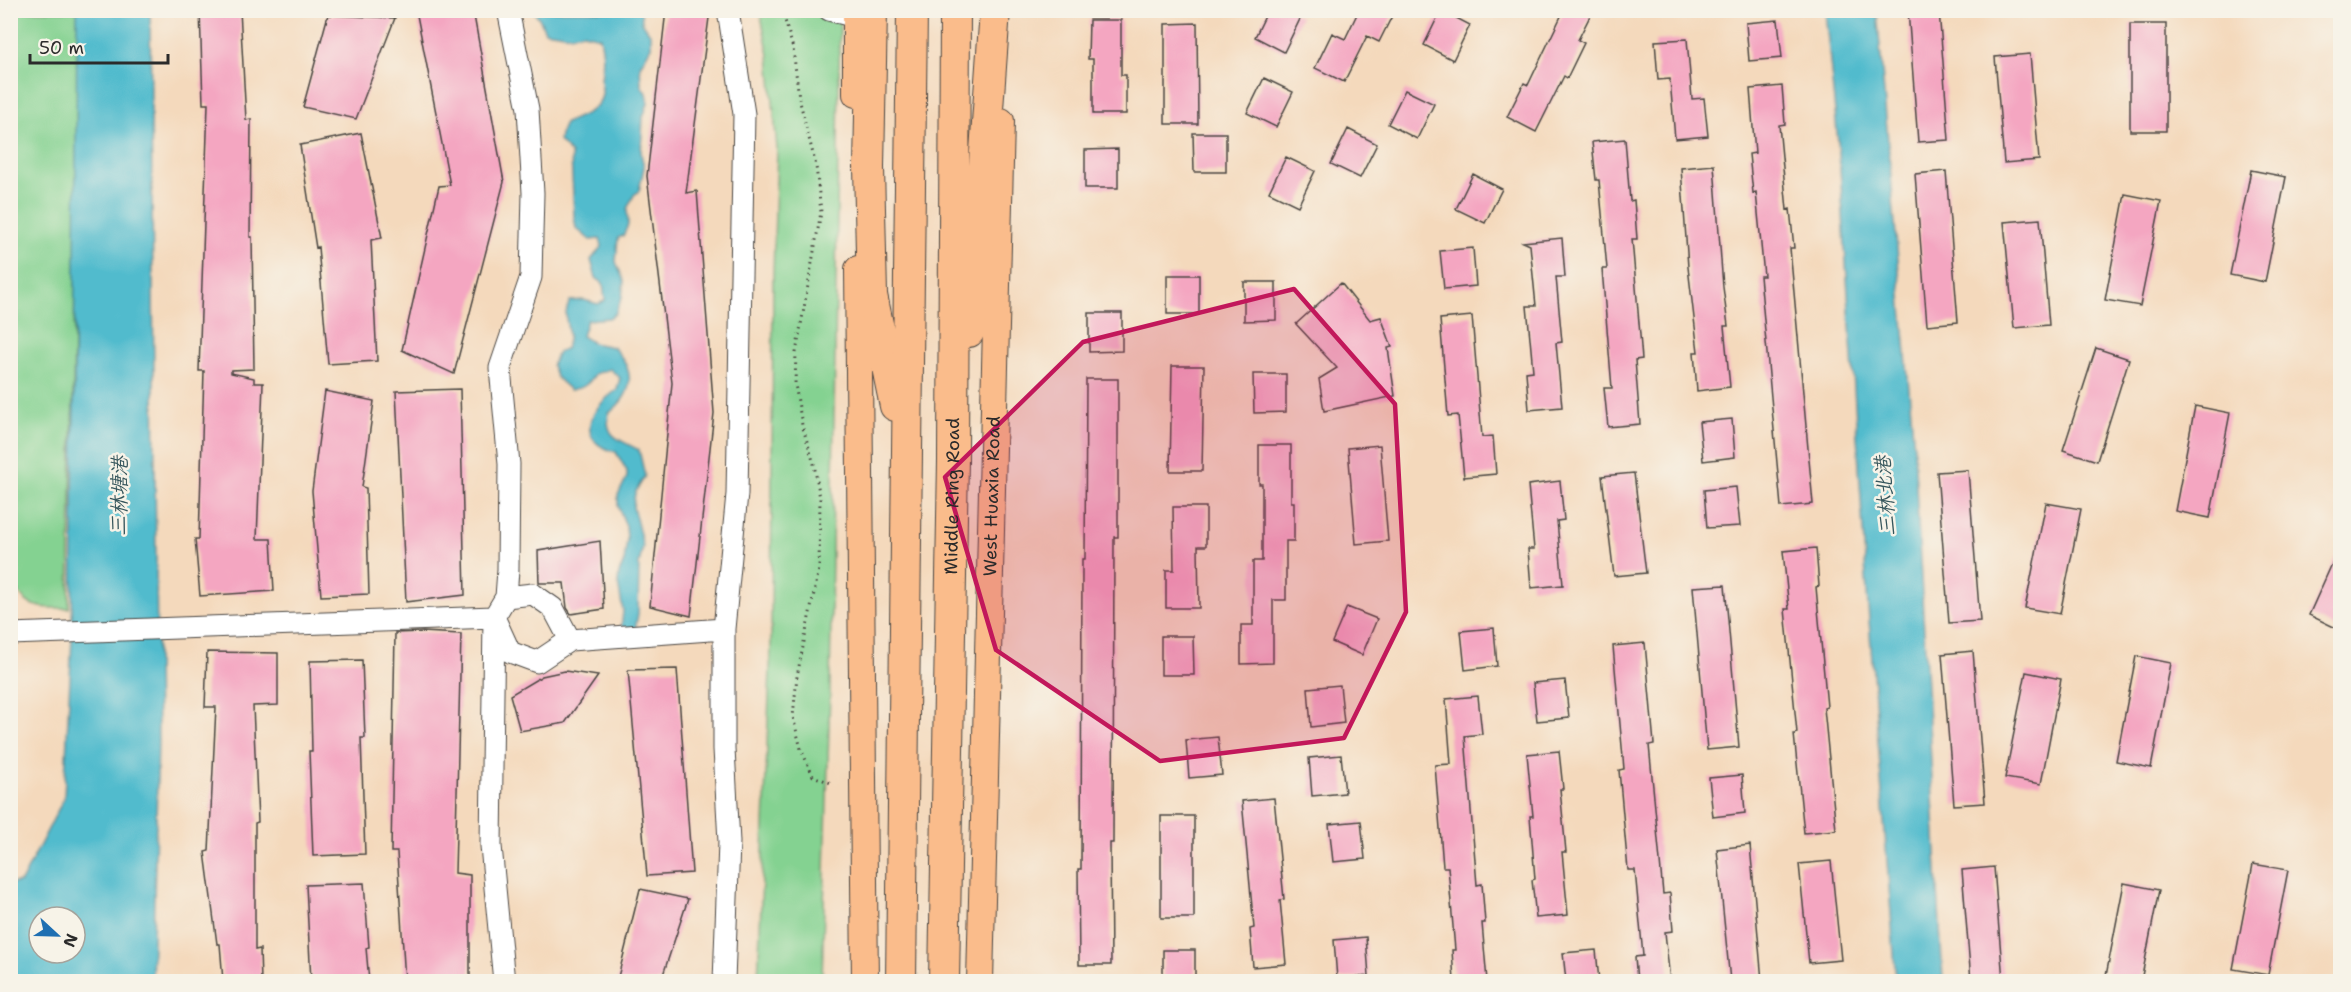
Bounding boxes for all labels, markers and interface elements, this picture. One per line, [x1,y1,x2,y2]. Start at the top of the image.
scale bar [30,27,168,65]
text: 50 m [39,36,84,60]
street label: West Huaxia Road [978,416,1006,577]
street label: Middle Ring Road [939,418,965,575]
water label: 三林北港 [1869,453,1901,537]
water label: 三林塘港 [105,454,133,536]
north arrow [27,905,87,965]
text: N [58,931,83,950]

